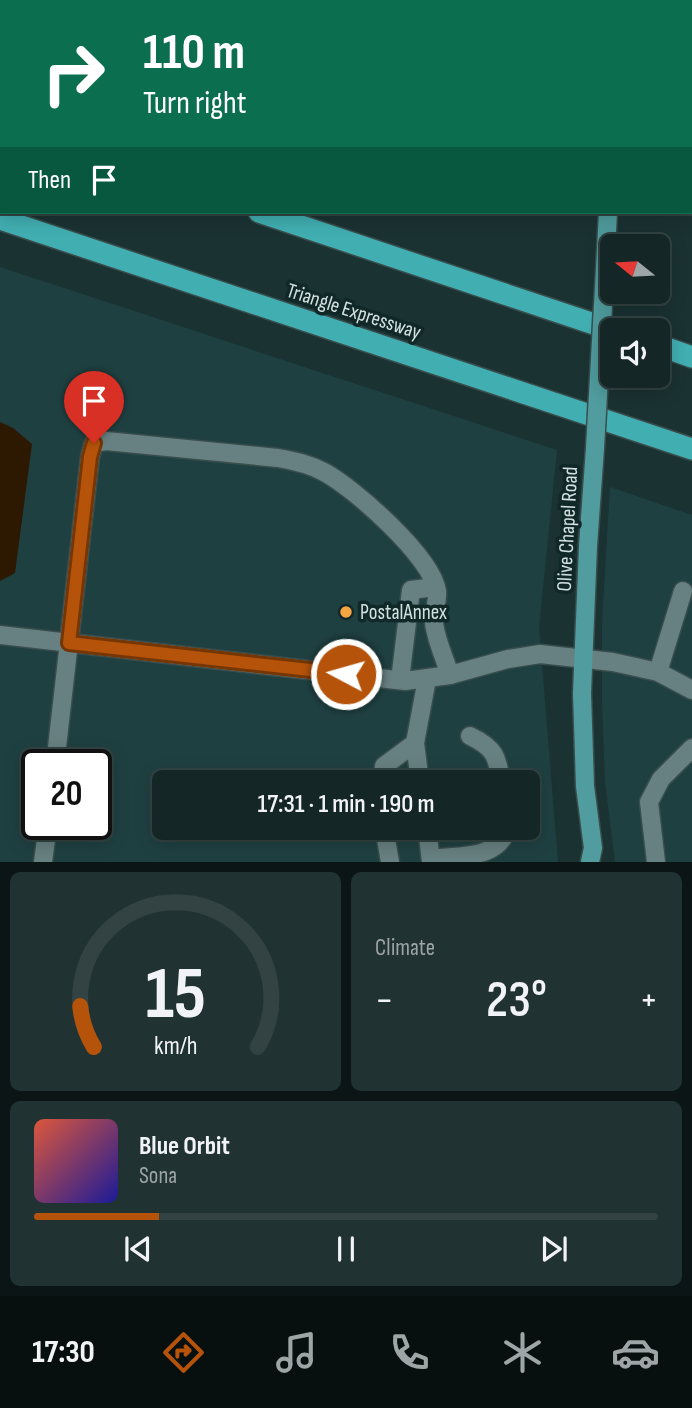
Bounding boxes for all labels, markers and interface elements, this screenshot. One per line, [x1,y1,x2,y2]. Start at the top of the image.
text: 110 m [143,24,245,83]
icon: right [28,28,119,119]
text: Turn right [143,84,247,123]
icon: arrive [85,161,123,199]
text: Then [28,165,71,196]
north arrow [600,234,670,304]
map controls [600,234,670,388]
street label: Triangle Expressway [283,278,424,345]
button: sound [600,318,670,388]
pin [64,371,124,443]
icon: arrive [75,382,113,420]
street label: Olive Chapel Road [552,466,583,592]
place label: PostalAnnex [360,600,447,625]
marker: PostalAnnex [338,604,354,620]
position arrow [309,637,383,711]
speed limit sign: 20 [21,749,112,840]
text: 17:31 · 1 min · 190 m [258,789,434,820]
text: Climate [375,934,435,962]
text: 15 [145,952,206,1040]
text: 23° [486,969,547,1032]
text: − [375,978,394,1023]
text: + [639,978,658,1023]
text: km/h [154,1031,197,1062]
text: Blue Orbit [139,1131,230,1162]
text: Sona [139,1162,177,1190]
icon: previous [119,1230,157,1268]
icon: pause [327,1230,365,1268]
icon: next [535,1230,573,1268]
icon: directions [159,1328,208,1377]
icon: music [272,1328,321,1377]
icon: phone [385,1328,434,1377]
icon: climate [498,1328,547,1377]
icon: car [611,1328,660,1377]
text: 17:30 [32,1333,95,1372]

